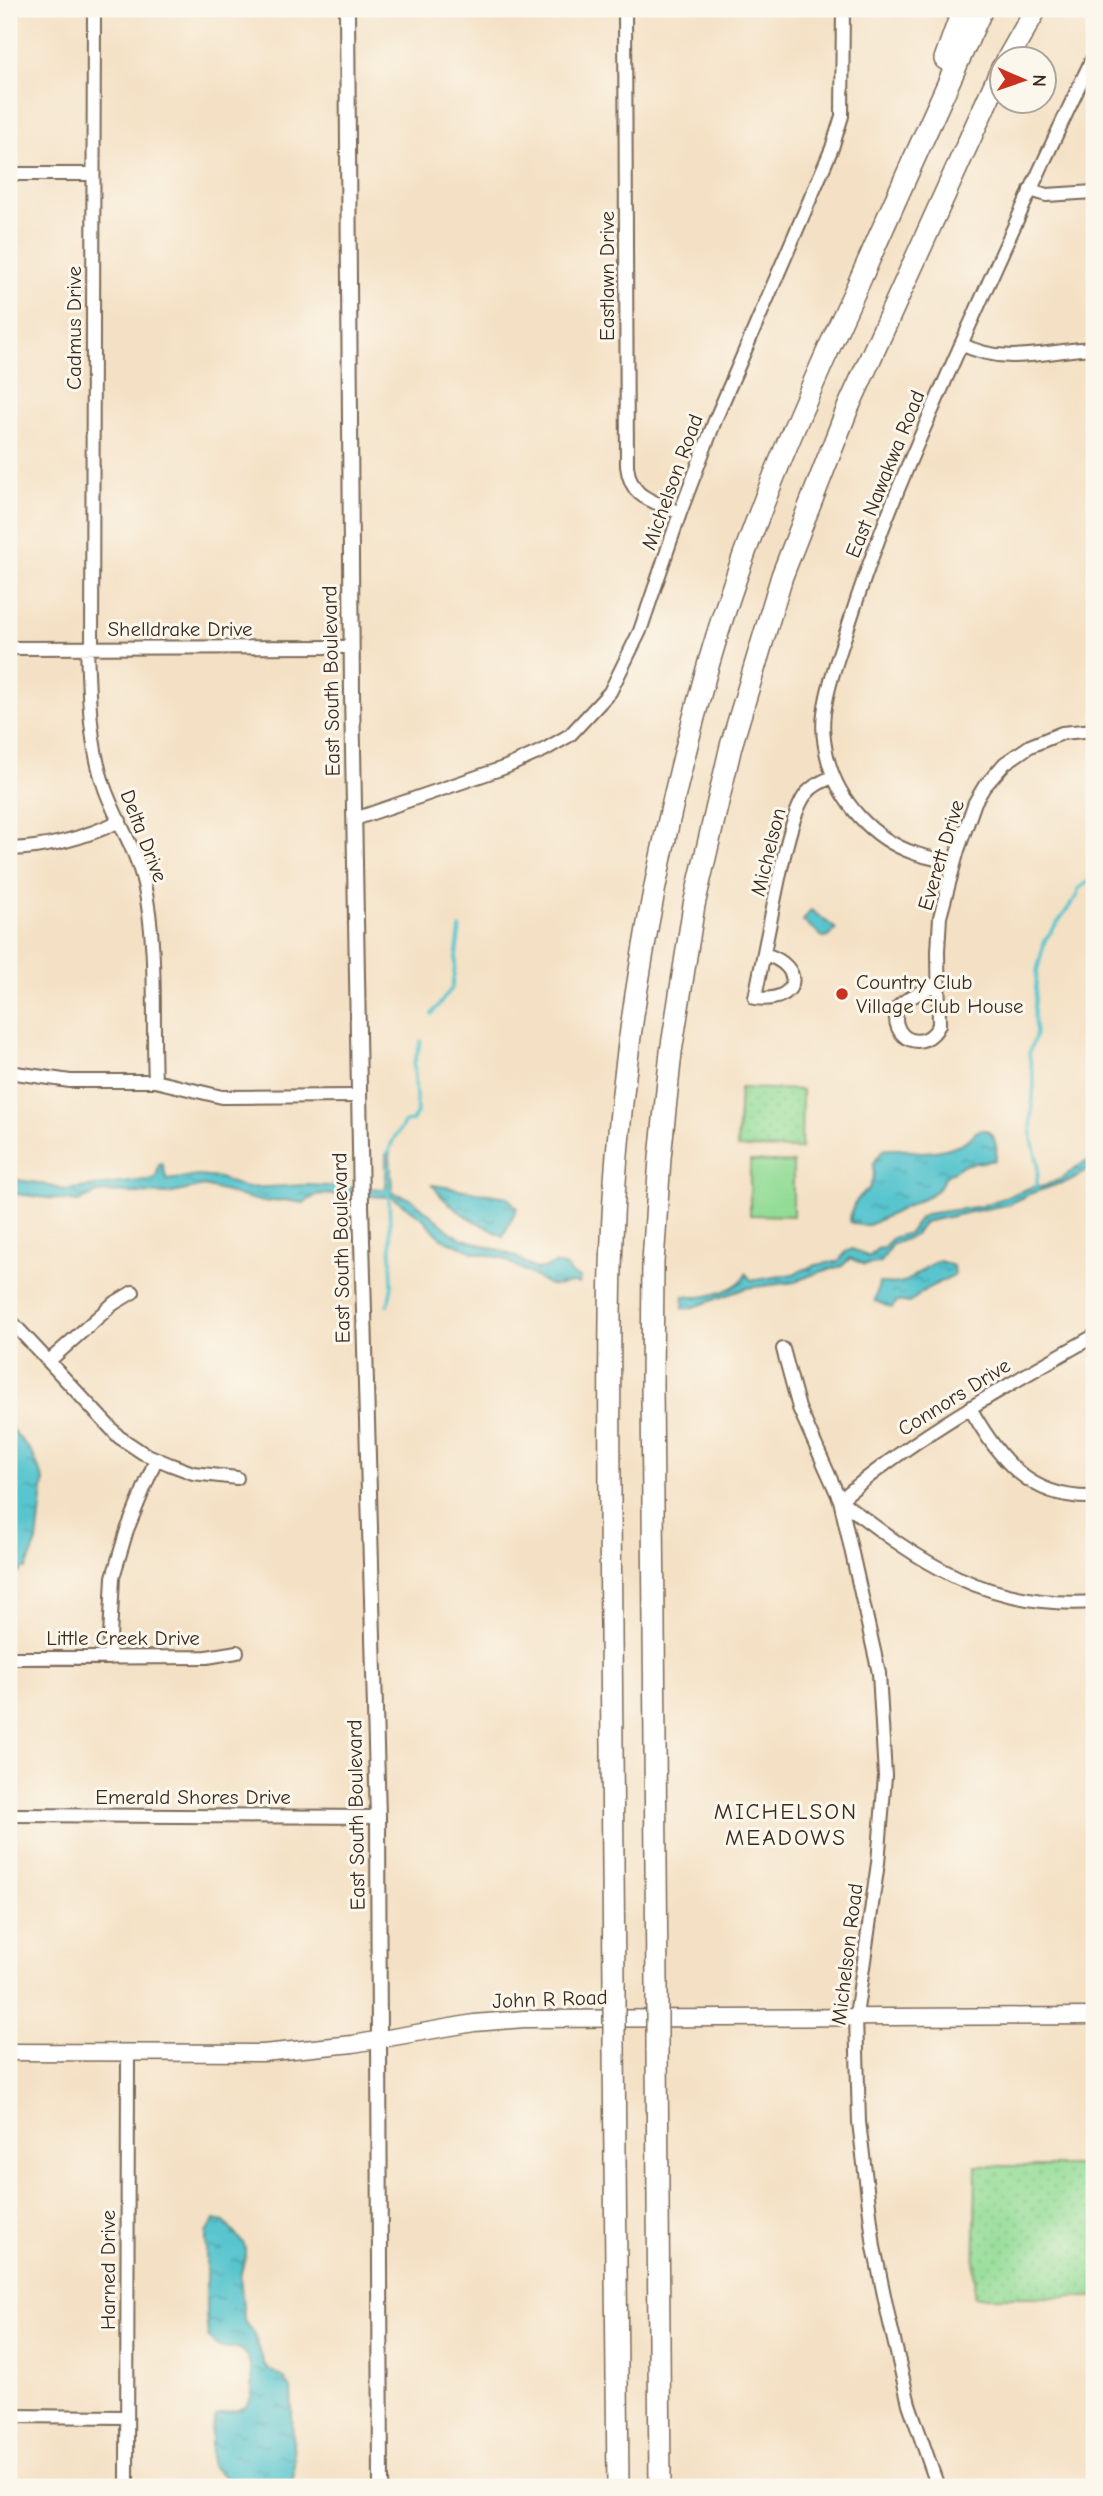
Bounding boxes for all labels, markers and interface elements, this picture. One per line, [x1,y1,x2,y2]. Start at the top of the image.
north arrow [988,46,1058,116]
text: N [1028,74,1050,87]
street label: Eastlawn Drive [595,211,619,341]
street label: Cadmus Drive [62,266,86,390]
street label: East Nawakwa Road [840,387,930,561]
street label: Michelson Road [636,411,708,553]
street label: East South Boulevard [317,585,345,777]
street label: Shelldrake Drive [108,617,252,641]
street label: Delta Drive [115,787,173,885]
street label: Everett Drive [913,797,969,913]
street label: Michelson [745,805,791,899]
place label: Country Club Village Club House [856,970,1023,1018]
marker: Country Club Village Club House [834,986,850,1002]
street label: East South Boulevard [327,1152,355,1344]
street label: Connors Drive [894,1353,1014,1441]
street label: Little Creek Drive [46,1626,200,1650]
street label: East South Boulevard [342,1719,370,1911]
street label: Emerald Shores Drive [95,1785,291,1809]
district label: MICHELSON MEADOWS [714,1798,858,1851]
street label: Michelson Road [826,1882,868,2026]
street label: John R Road [492,1985,608,2013]
street label: Harned Drive [96,2210,120,2330]

